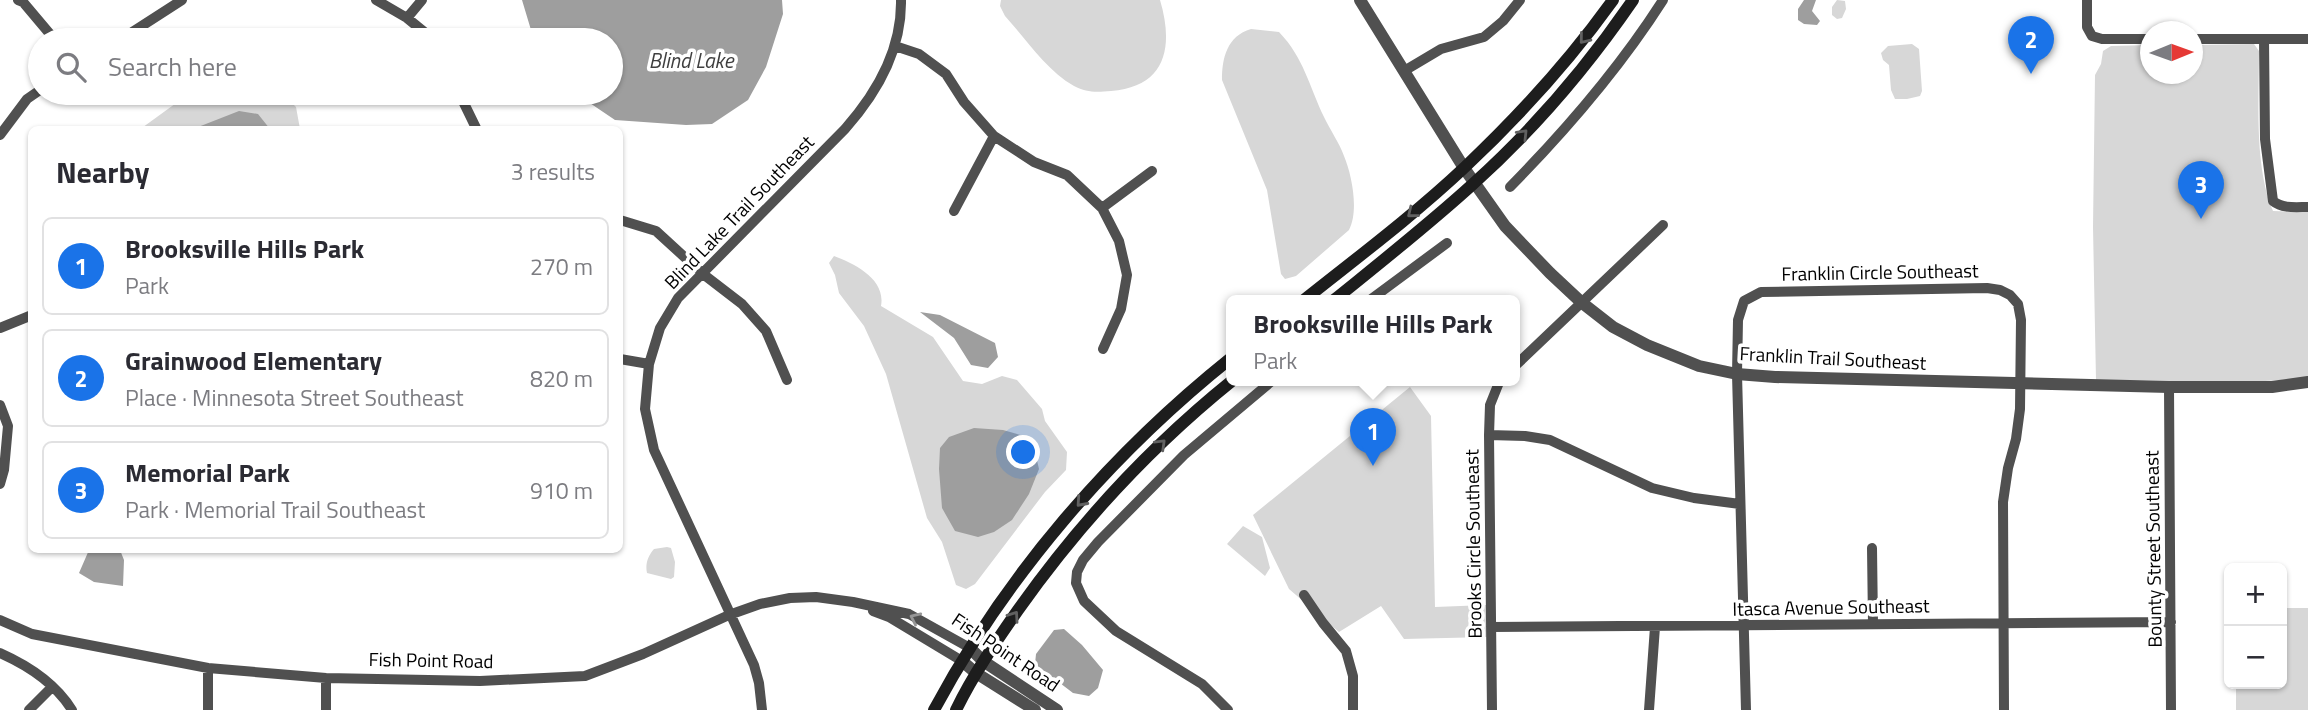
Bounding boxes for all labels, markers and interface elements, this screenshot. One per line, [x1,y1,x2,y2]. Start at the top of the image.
pin: 2 [2008,16,2054,74]
north arrow [2140,21,2203,84]
search box [28,28,623,105]
one-way arrow [1579,32,1592,44]
water label: Blind Lake [649,44,735,76]
text: Search here [108,47,237,86]
icon: search [52,48,90,86]
street label: Blind Lake Trail Southeast [657,128,821,295]
one-way arrow [1515,130,1528,143]
text: Nearby [56,149,149,195]
text: 3 results [511,154,595,189]
pin: 3 [2178,161,2224,219]
one-way arrow [1408,205,1421,217]
text: Brooksville Hills Park [125,229,364,268]
text: 1 [75,249,87,284]
text: 270 m [530,249,593,284]
street label: Franklin Circle Southeast [1781,255,1979,288]
text: Park [125,268,169,303]
popup [1226,295,1520,386]
text: Brooksville Hills Park [1253,304,1493,343]
street label: Franklin Trail Southeast [1739,338,1927,377]
text: Grainwood Elementary [125,341,382,380]
text: Park [1253,343,1297,378]
text: 2 [75,361,87,396]
text: 820 m [530,361,593,396]
text: Place · Minnesota Street Southeast [125,380,464,415]
pin: 1 [1350,408,1396,466]
your location [1006,435,1040,469]
one-way arrow [1153,439,1166,452]
street label: Brooks Circle Southeast [1456,449,1489,639]
street label: Bounty Street Southeast [2136,450,2169,648]
text: Memorial Park [125,453,290,492]
text: 3 [75,473,87,508]
text: 910 m [530,473,593,508]
text: Park · Memorial Trail Southeast [125,492,425,527]
one-way arrow [1076,493,1089,506]
map controls [2224,563,2287,689]
button: + [2224,563,2287,626]
street label: Itasca Avenue Southeast [1732,590,1930,623]
street label: Fish Point Road [946,605,1066,699]
one-way arrow [1006,611,1018,624]
one-way arrow [910,612,922,626]
button: − [2224,626,2287,689]
street label: Fish Point Road [368,644,494,675]

